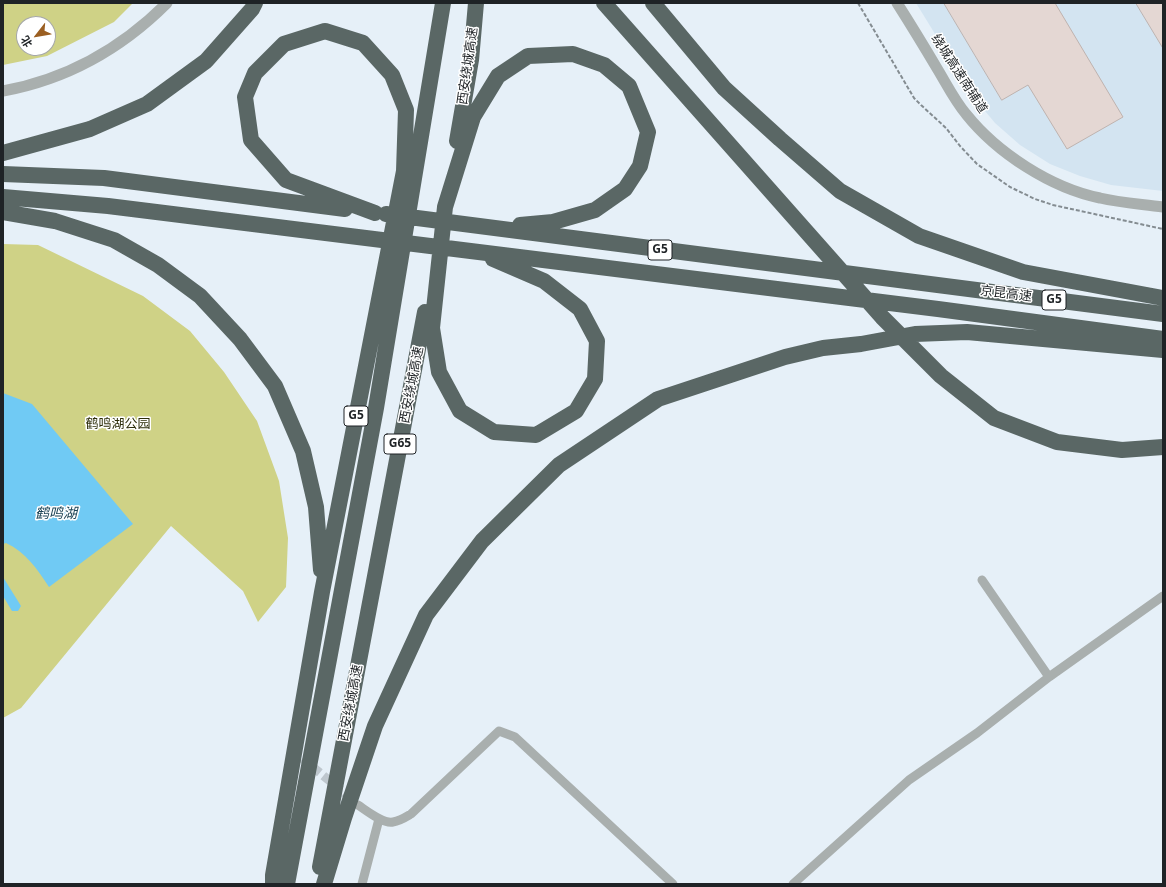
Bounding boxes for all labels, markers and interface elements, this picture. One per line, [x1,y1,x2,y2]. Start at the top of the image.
north arrow [16,16,56,56]
street label: 西安绕城高速 [455,26,481,106]
street label: 绕城高速南辅道 [928,32,990,116]
text: 北 [17,33,35,51]
road number: G5 [648,240,672,260]
street label: 京昆高速 [979,283,1033,305]
road number: G5 [1042,290,1066,310]
street label: 西安绕城高速 [397,345,427,425]
road number: G5 [344,406,368,426]
park label: 鹤鸣湖公园 [86,416,150,432]
road number: G65 [384,434,416,454]
water label: 鹤鸣湖 [35,506,77,522]
street label: 西安绕城高速 [336,663,366,743]

